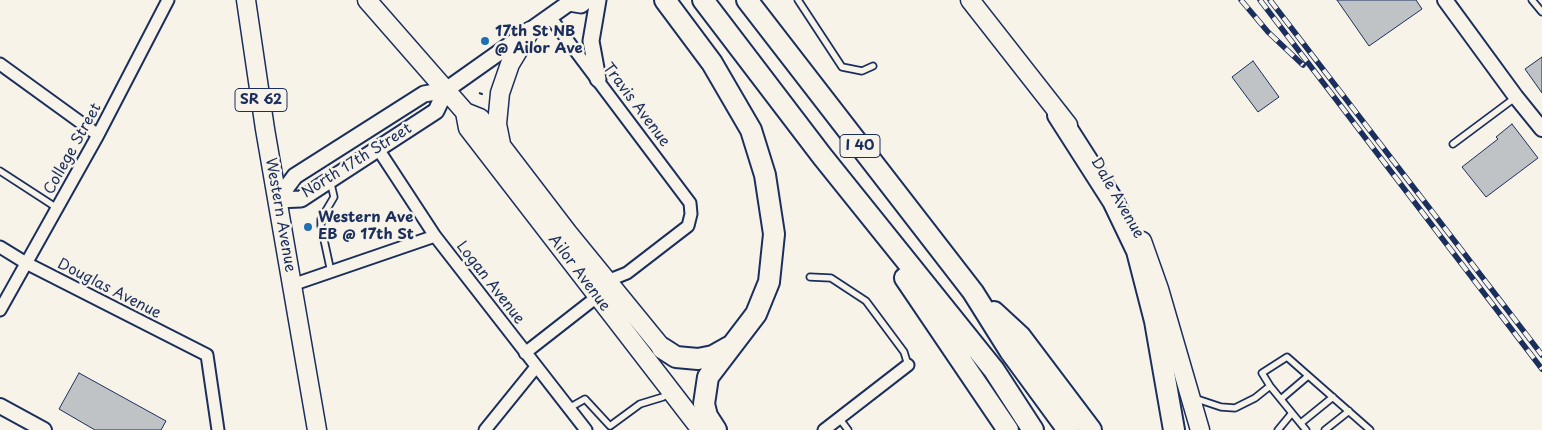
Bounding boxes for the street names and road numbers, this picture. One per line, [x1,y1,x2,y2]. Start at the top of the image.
street label: Travis Avenue [599,60,673,150]
road number: SR 62 [235,88,287,112]
street label: College Street [41,100,105,198]
street label: North 17th Street [299,120,415,202]
road number: I 40 [840,134,880,158]
street label: Dale Avenue [1087,154,1147,242]
street label: Western Avenue [261,156,299,274]
street label: Ailor Avenue [544,231,614,315]
street label: Logan Avenue [452,238,528,328]
street label: Douglas Avenue [54,255,164,323]

